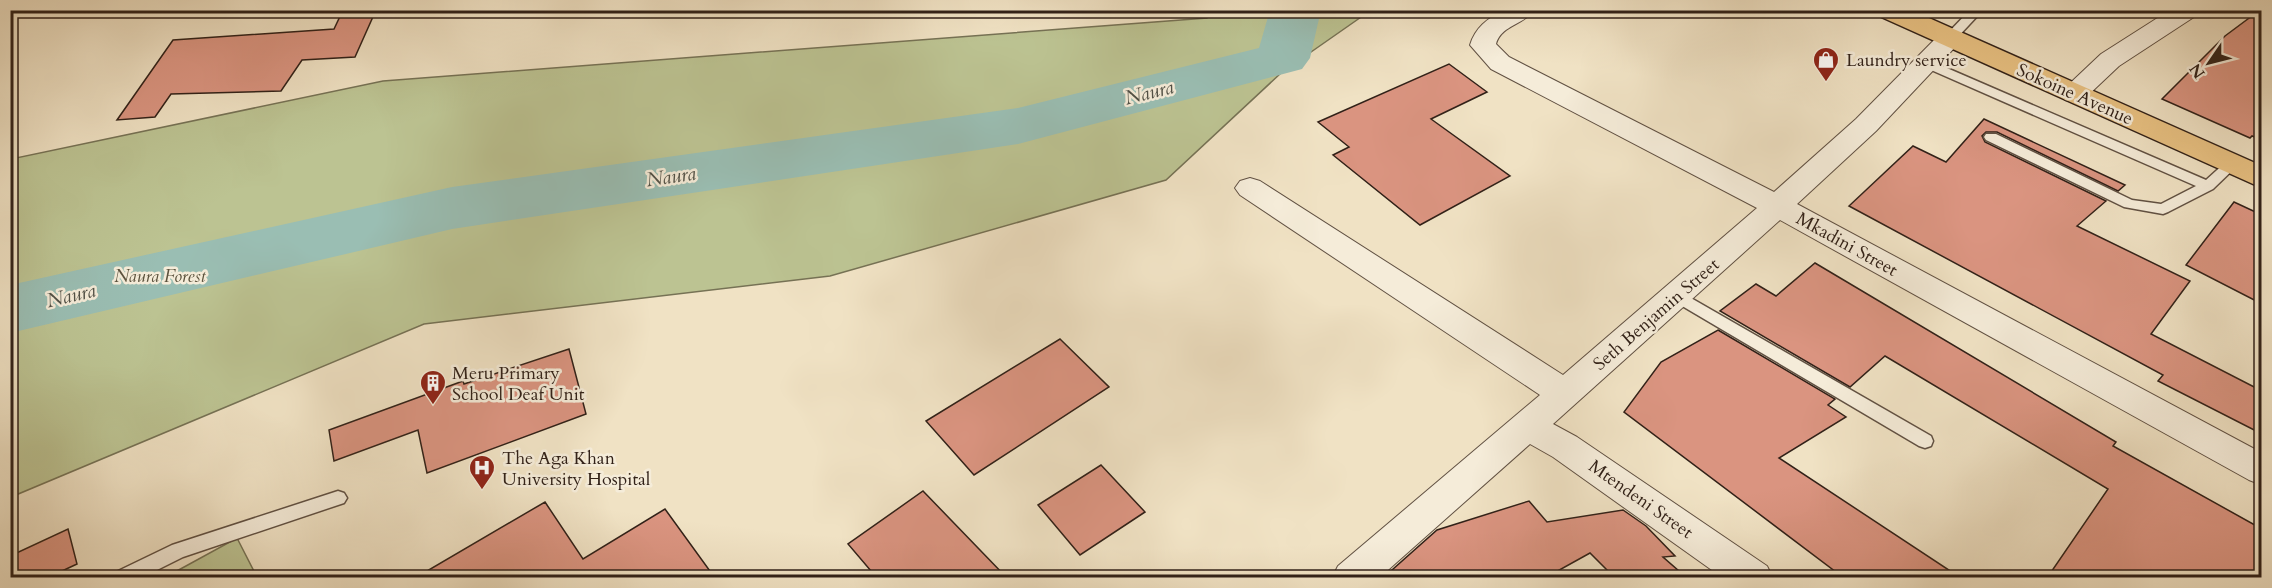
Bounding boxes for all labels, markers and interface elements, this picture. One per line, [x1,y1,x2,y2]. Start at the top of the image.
north arrow [2179,33,2239,93]
shop icon: Laundry service [1811,45,1841,83]
place label: Laundry service [1846,48,1967,73]
street label: Sokoine Avenue [2013,58,2137,131]
text: N [2184,59,2211,83]
water label: Naura [1122,73,1177,112]
water label: Naura [645,160,698,193]
street label: Mkadini Street [1792,206,1902,283]
street label: Seth Benjamin Street [1588,252,1725,376]
park label: Naura Forest [114,264,207,289]
water label: Naura [44,277,98,314]
place label: Meru Primary School Deaf Unit [452,361,585,407]
building icon: Meru Primary School Deaf Unit [418,368,448,406]
place label: The Aga Khan University Hospital [502,446,651,492]
hospital icon: The Aga Khan University Hospital [467,453,497,491]
street label: Mtendeni Street [1583,454,1698,545]

